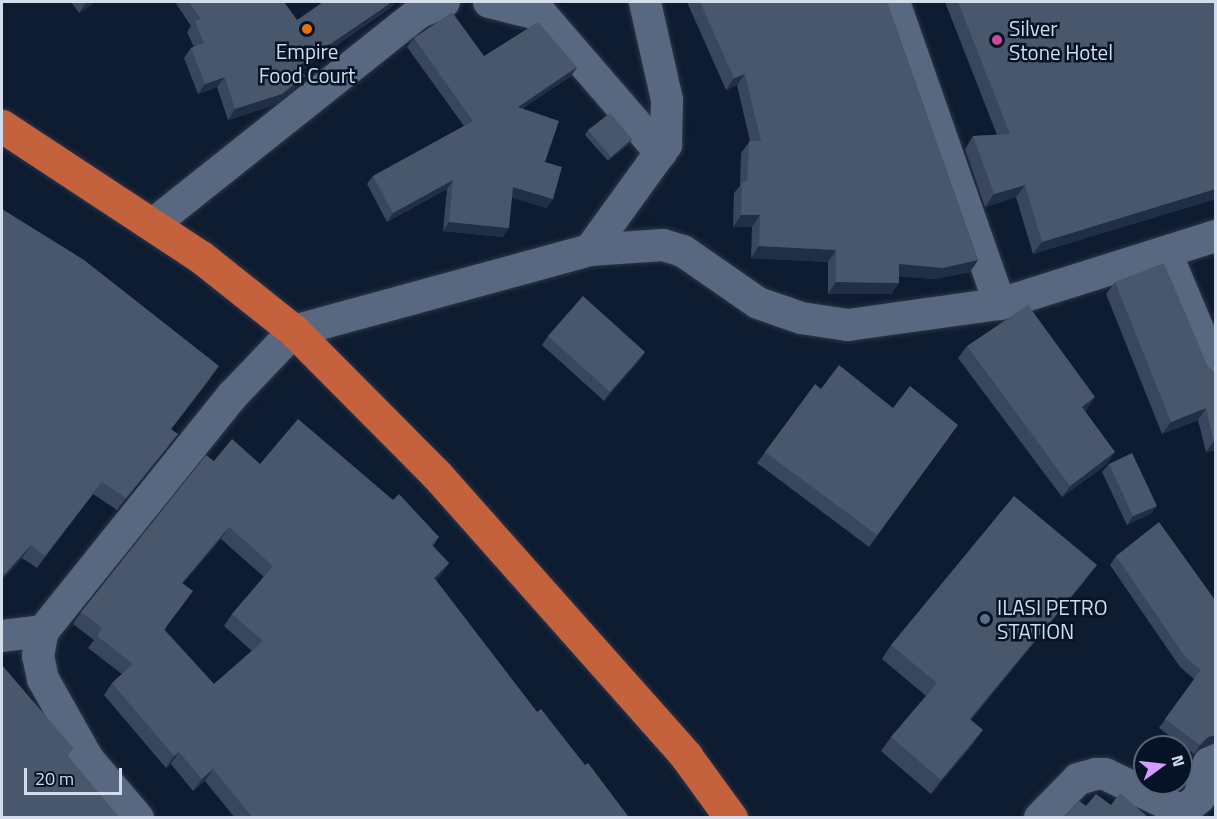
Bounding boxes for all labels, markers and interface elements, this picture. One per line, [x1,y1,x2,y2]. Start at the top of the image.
place label: Silver Stone Hotel [1009,15,1113,65]
marker: Empire Food Court [300,22,314,36]
marker: Silver Stone Hotel [990,33,1004,47]
place label: Empire Food Court [259,38,355,88]
place label: ILASI PETRO STATION [997,594,1108,644]
marker: ILASI PETRO STATION [978,612,992,626]
north arrow [1133,735,1193,795]
text: N [1165,752,1191,769]
scale bar [27,756,124,794]
text: 20 m [35,765,74,792]

